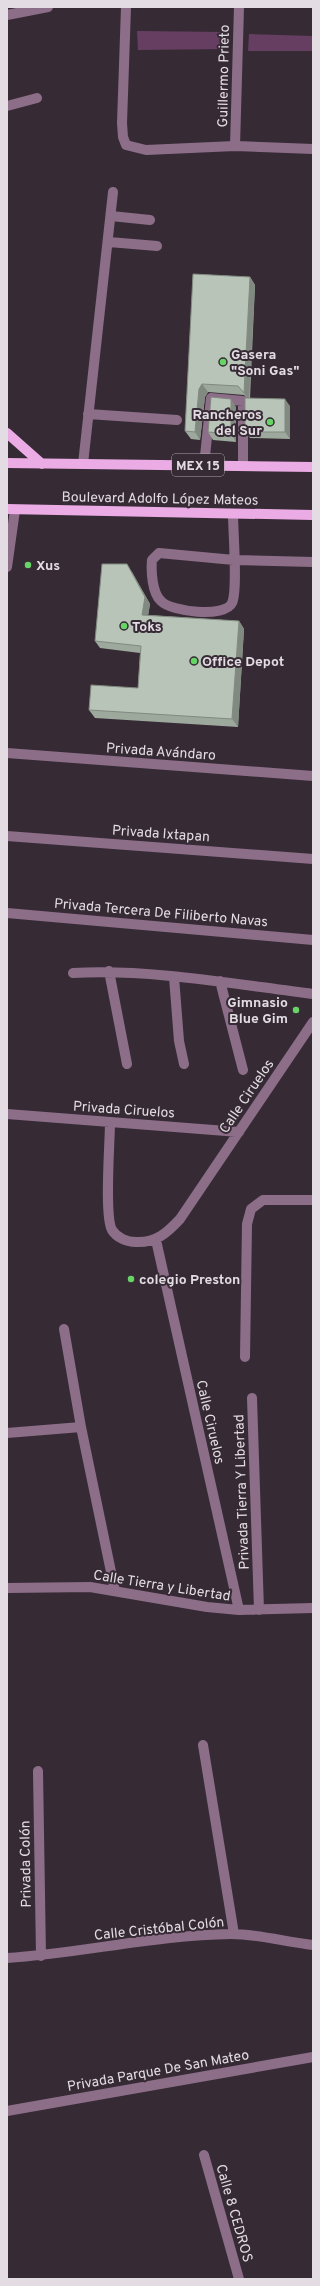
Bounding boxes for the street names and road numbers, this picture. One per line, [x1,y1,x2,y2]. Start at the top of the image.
street label: Guillermo Prieto [215,24,234,128]
road number: MEX 15 [172,454,224,476]
street label: Boulevard Adolfo López Mateos [61,489,259,510]
street label: Privada Avándaro [105,740,217,765]
street label: Privada Ixtapan [111,823,210,846]
street label: Privada Tercera De Filiberto Navas [53,896,269,931]
street label: Calle Ciruelos [216,1057,278,1137]
street label: Privada Ciruelos [72,1098,175,1123]
street label: Calle Ciruelos [192,1379,227,1466]
street label: Privada Tierra Y Libertad [231,1414,254,1570]
street label: Calle Tierra y Libertad [92,1567,232,1606]
street label: Privada Colón [17,1820,36,1908]
street label: Calle Cristóbal Colón [93,1914,225,1945]
street label: Privada Parque De San Mateo [66,2047,251,2096]
street label: Calle 8 CEDROS [211,2162,256,2264]

